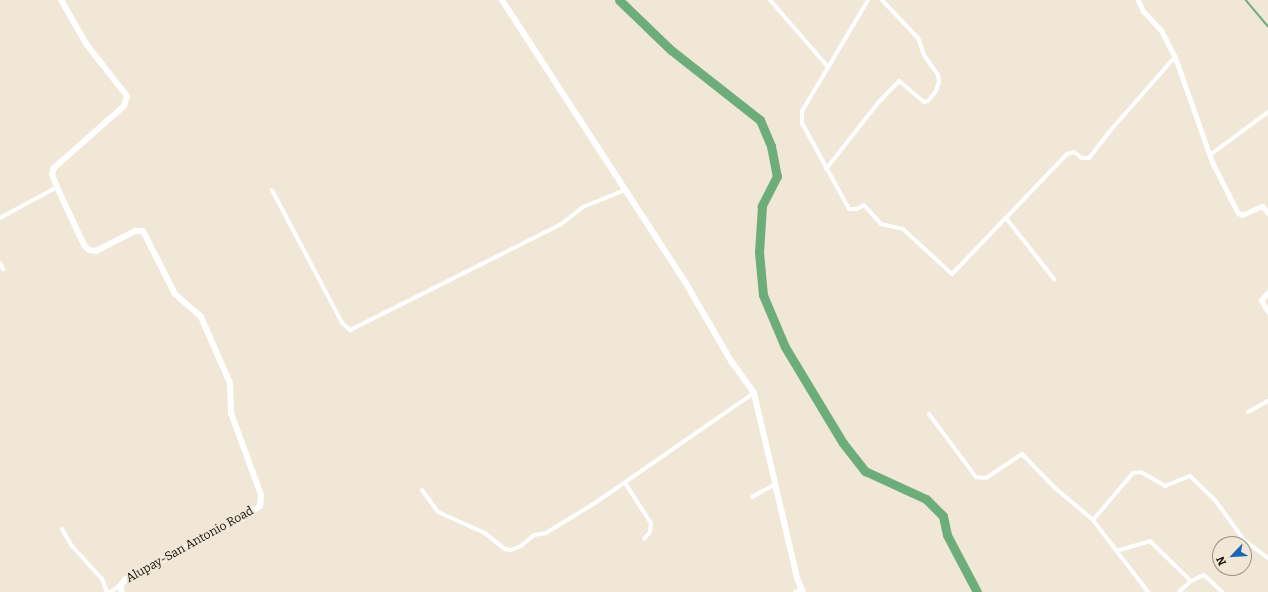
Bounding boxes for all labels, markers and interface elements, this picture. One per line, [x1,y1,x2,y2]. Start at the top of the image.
street label: Alupay-San Antonio Road [124,504,256,586]
north arrow [1212,536,1252,576]
text: N [1214,554,1229,567]

